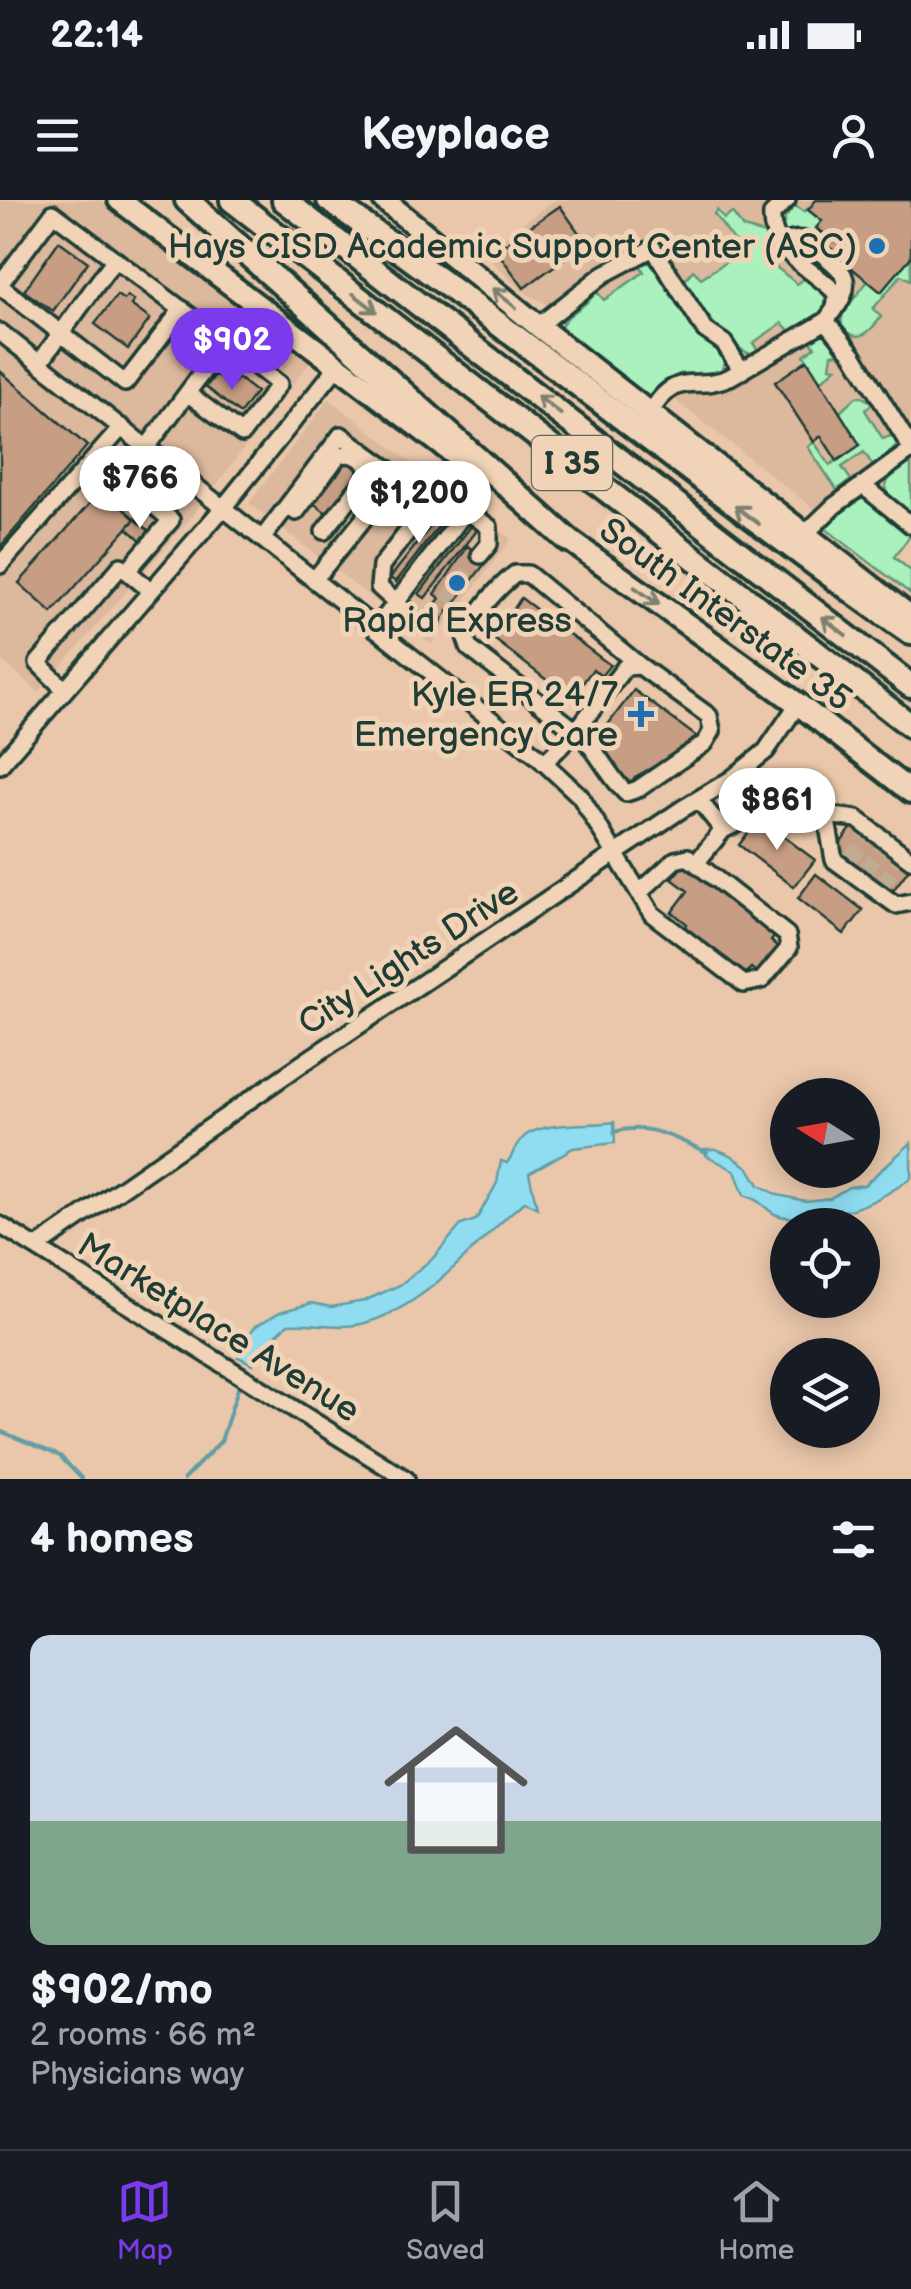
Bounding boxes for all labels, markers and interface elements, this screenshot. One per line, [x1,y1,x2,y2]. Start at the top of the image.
text: 22:14 [50,13,143,58]
icon: menu [30,108,85,163]
text: Keyplace [361,108,550,163]
icon: person [826,108,881,163]
place label: Hays CISD Academic Support Center (ASC) [168,226,857,269]
marker: Hays CISD Academic Support Center (ASC) [866,235,888,257]
one-way arrow [491,287,517,309]
one-way arrow [351,292,378,313]
pin: $902 [173,308,291,393]
text: $902 [193,321,271,360]
one-way arrow [537,395,563,417]
road number: I 35 [532,436,612,490]
pin: $766 [81,446,199,531]
text: $766 [101,459,179,498]
pin: $1,200 [338,461,500,546]
text: $1,200 [369,474,469,513]
one-way arrow [734,505,761,526]
street label: South Interstate 35 [590,509,860,721]
marker: Rapid Express [446,572,468,594]
one-way arrow [633,585,660,606]
place label: Rapid Express [342,600,572,643]
one-way arrow [821,616,848,637]
place label: Kyle ER 24/7 Emergency Care [354,674,618,757]
marker: Kyle ER 24/7 Emergency Care [628,701,654,727]
pin: $861 [718,768,836,853]
text: $861 [740,781,814,820]
street label: City Lights Drive [291,871,527,1045]
north arrow [770,1078,880,1188]
map controls [770,1078,880,1448]
button: locate [770,1208,880,1318]
street label: Marketplace Avenue [69,1224,367,1433]
button: layers [770,1338,880,1448]
icon: filters [826,1512,881,1567]
text: 4 homes [30,1514,194,1565]
icon: home [366,1700,546,1880]
text: $902/mo [30,1965,213,2016]
text: 2 rooms · 66 m² [30,2016,256,2055]
text: Physicians way [30,2055,244,2094]
tab: Map [117,2174,173,2267]
tab: Saved [406,2174,485,2267]
tab: Home [718,2174,794,2267]

